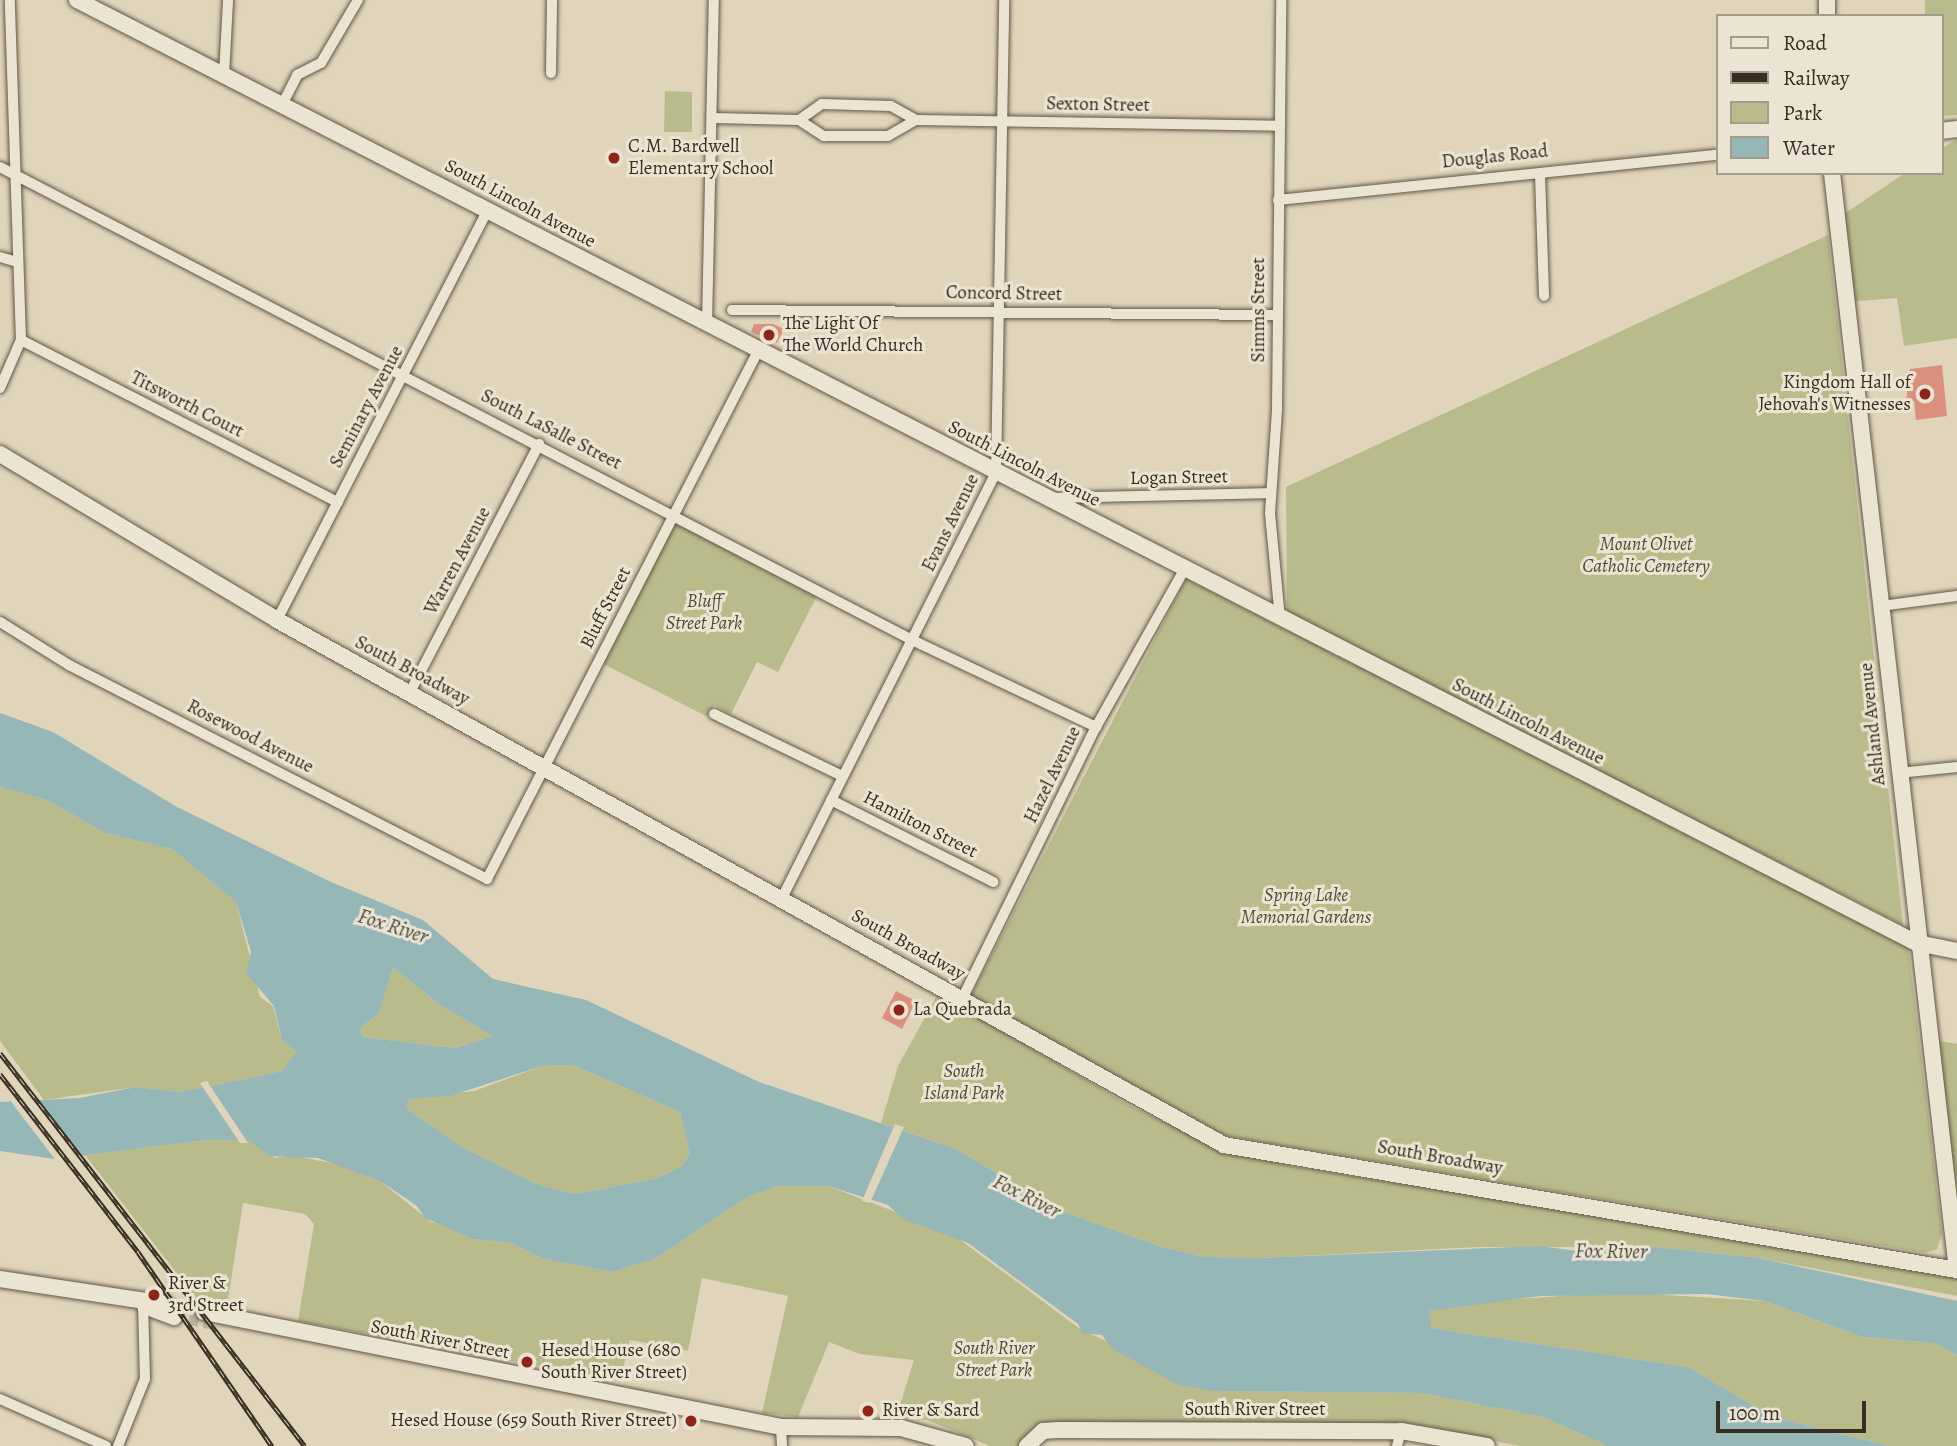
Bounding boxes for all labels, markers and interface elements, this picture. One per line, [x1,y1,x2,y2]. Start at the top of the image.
legend [1716,14,1943,175]
text: Road [1783,29,1827,57]
text: Railway [1783,64,1849,92]
street label: Sexton Street [1046,93,1150,117]
text: Park [1783,99,1822,127]
text: Water [1783,134,1835,162]
place label: C.M. Bardwell Elementary School [628,136,773,180]
street label: Douglas Road [1441,140,1549,174]
marker: C.M. Bardwell Elementary School [606,150,622,166]
street label: South Lincoln Avenue [441,155,599,253]
street label: Simms Street [1248,258,1270,362]
street label: Concord Street [946,282,1062,306]
place label: The Light Of The World Church [783,313,923,357]
marker: The Light Of The World Church [761,327,777,343]
street label: Seminary Avenue [325,342,409,472]
street label: Titsworth Court [127,367,247,443]
place label: Kingdom Hall of Jehovah's Witnesses [1758,372,1911,416]
street label: South LaSalle Street [477,385,625,475]
marker: Kingdom Hall of Jehovah's Witnesses [1917,386,1933,402]
street label: South Lincoln Avenue [944,416,1104,512]
street label: Logan Street [1130,466,1228,490]
street label: Evans Avenue [918,470,984,576]
street label: Warren Avenue [420,503,496,619]
park label: Mount Olivet Catholic Cemetery [1582,534,1710,578]
street label: Bluff Street [576,563,636,653]
park label: Bluff Street Park [666,591,742,635]
street label: South Broadway [351,631,473,711]
street label: Ashland Avenue [1855,661,1891,787]
street label: South Lincoln Avenue [1448,674,1608,770]
street label: Rosewood Avenue [183,695,317,779]
street label: Hazel Avenue [1020,723,1086,827]
street label: Hamilton Street [859,786,981,864]
park label: Spring Lake Memorial Gardens [1241,885,1371,929]
water label: Fox River [355,903,431,949]
street label: South Broadway [847,904,969,986]
place label: La Quebrada [913,999,1012,1021]
marker: La Quebrada [891,1002,907,1018]
park label: South Island Park [924,1061,1004,1105]
street label: South Broadway [1376,1136,1504,1180]
water label: Fox River [989,1168,1065,1224]
water label: Fox River [1575,1238,1647,1264]
place label: River & 3rd Street [168,1273,244,1317]
marker: River & 3rd Street [146,1287,162,1303]
street label: South River Street [369,1315,511,1365]
park label: South River Street Park [953,1338,1035,1382]
place label: Hesed House (680 South River Street) [541,1340,687,1384]
marker: Hesed House (680 South River Street) [519,1354,535,1370]
scale bar [1719,1386,1870,1430]
street label: South River Street [1185,1399,1325,1421]
text: 100 m [1729,1399,1780,1427]
place label: River & Sard [882,1400,979,1422]
marker: River & Sard [860,1403,876,1419]
place label: Hesed House (659 South River Street) [390,1410,677,1432]
marker: Hesed House (659 South River Street) [683,1413,699,1429]

